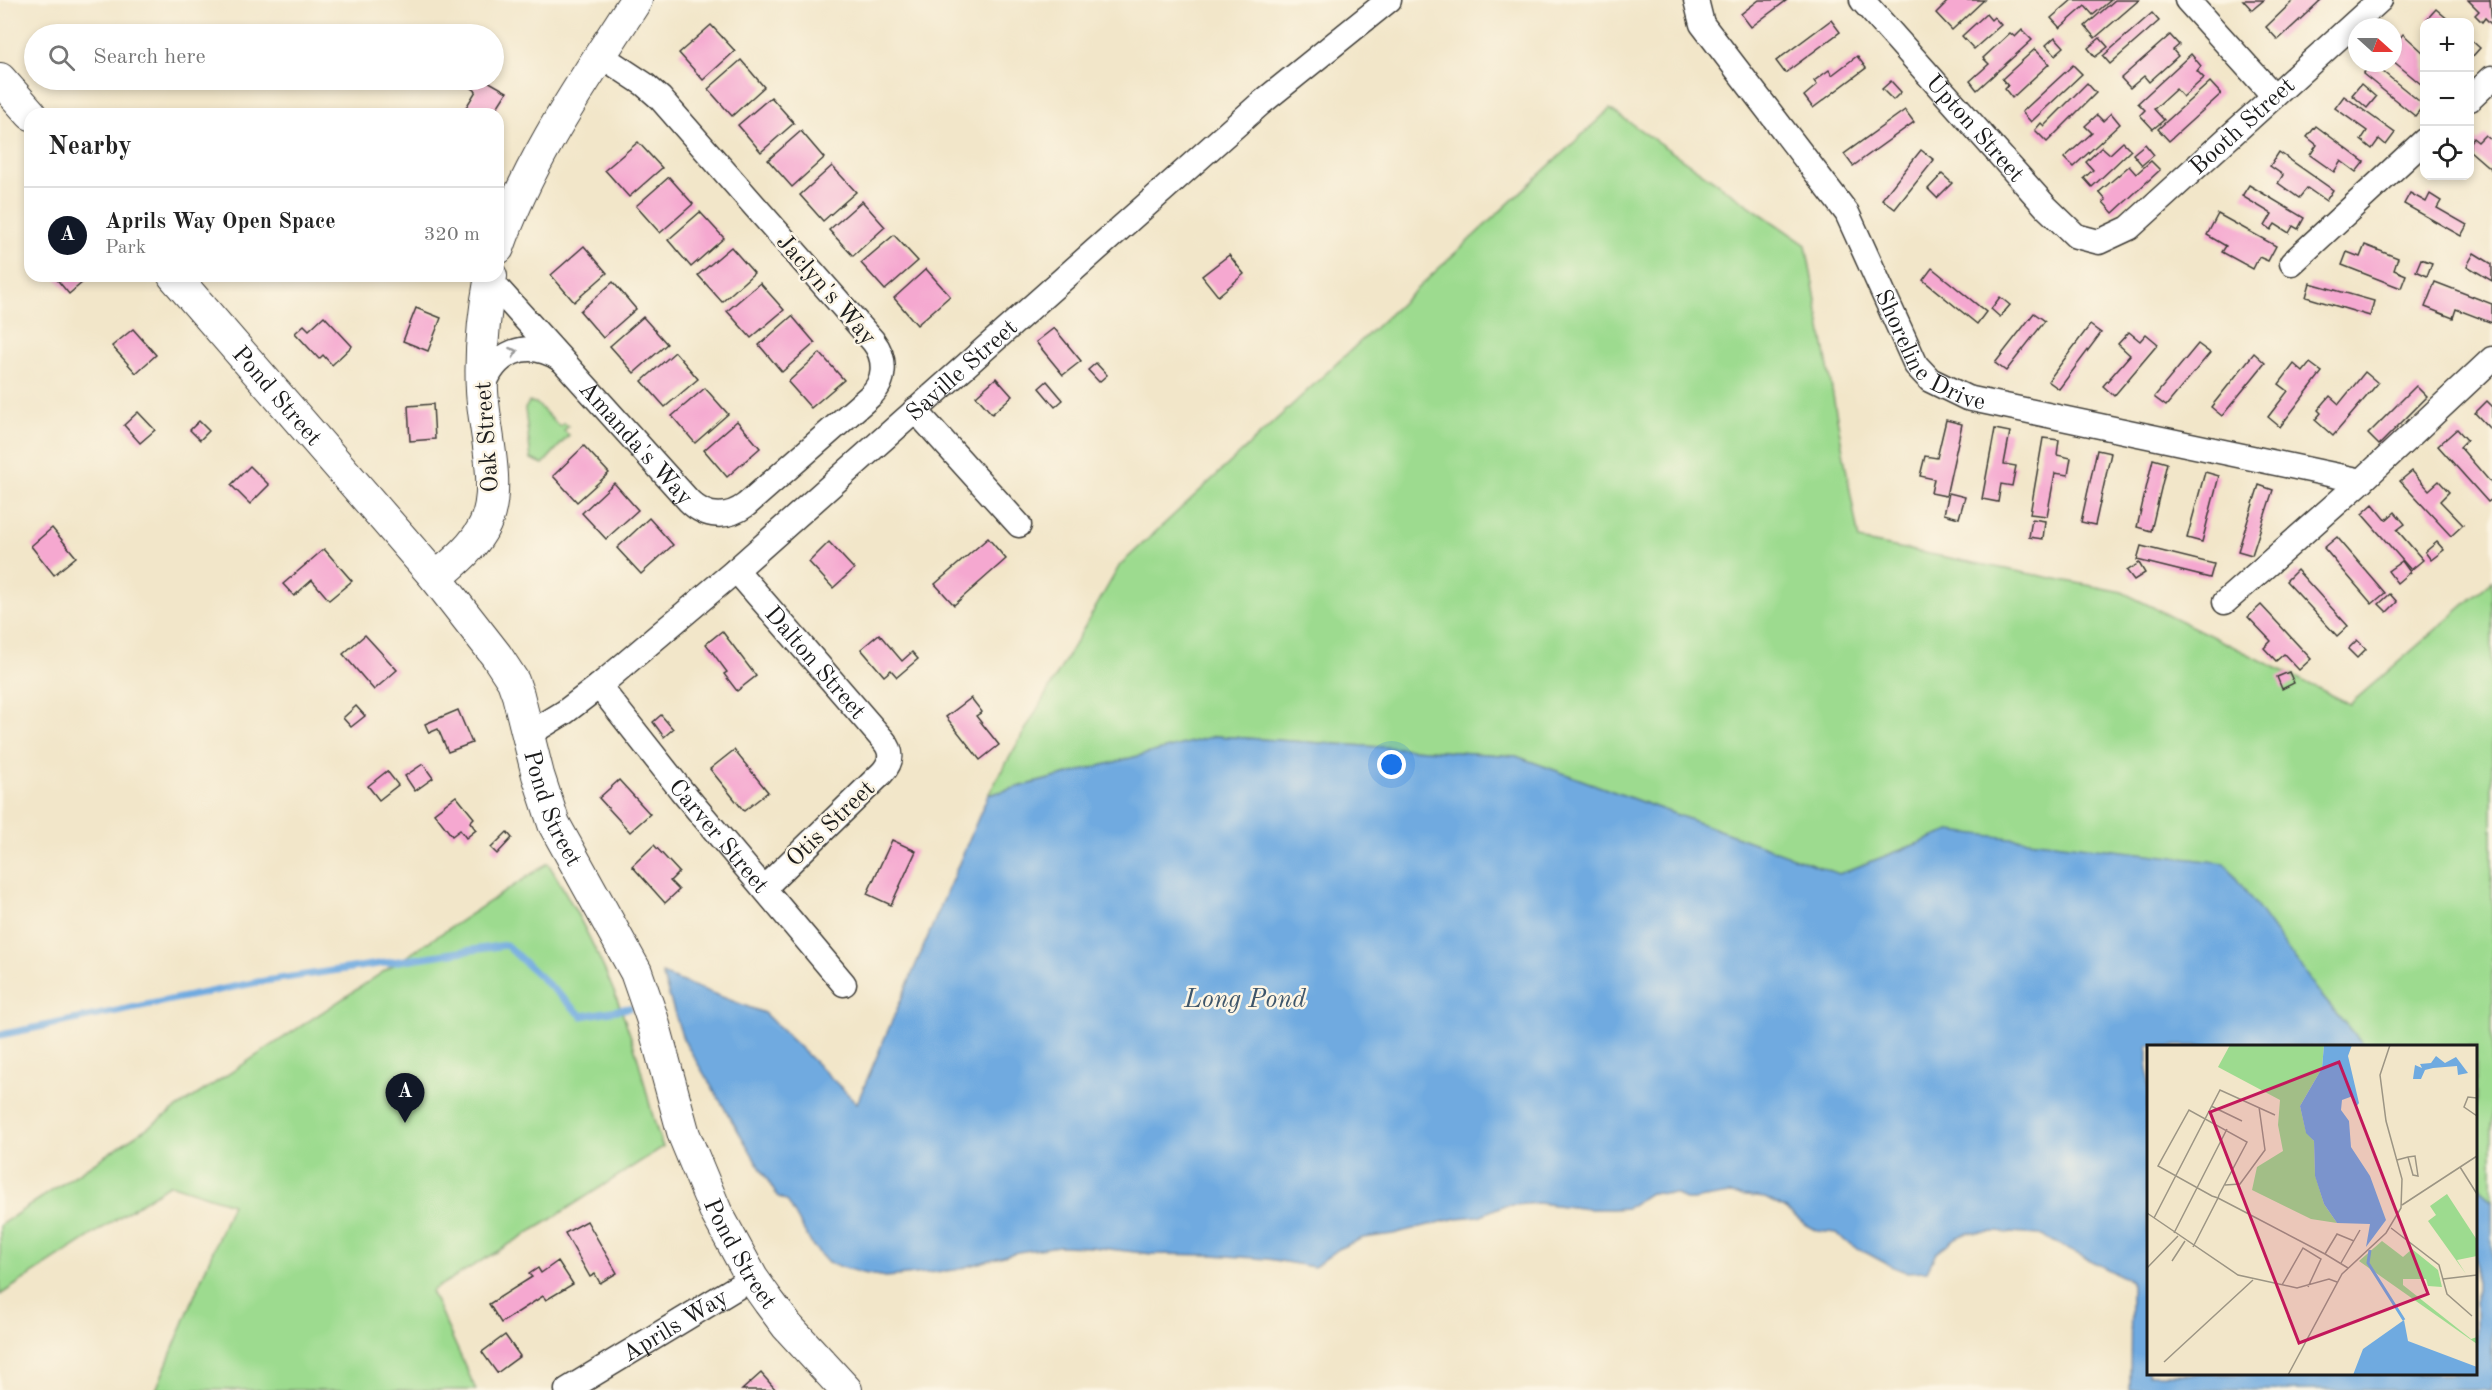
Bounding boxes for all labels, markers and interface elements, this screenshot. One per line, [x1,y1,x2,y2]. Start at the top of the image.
north arrow [2348,18,2402,72]
map controls [2420,18,2474,180]
button: + [2420,18,2474,72]
search box [24,24,504,90]
icon: search [45,41,78,74]
text: Search here [93,46,206,68]
street label: Upton Street [1920,71,2028,187]
button: − [2420,72,2474,126]
street label: Booth Street [2186,74,2300,180]
button: locate [2420,126,2474,180]
text: Nearby [48,134,132,160]
text: Aprils Way Open Space [105,211,336,233]
text: A [60,225,75,245]
text: 320 m [424,225,480,245]
street label: Jaclyn's Way [771,230,880,351]
text: Park [105,238,146,258]
street label: Shoreline Drive [1869,286,1987,416]
street label: Saville Street [902,316,1023,426]
street label: Pond Street [227,342,325,451]
one-way arrow [508,347,519,360]
street label: Amanda's Way [573,378,697,511]
street label: Oak Street [472,380,504,493]
street label: Dalton Street [759,602,869,725]
street label: Pond Street [518,748,585,871]
your location [1377,750,1406,779]
street label: Carver Street [663,775,772,898]
street label: Otis Street [783,777,880,872]
water label: Long Pond [1183,987,1306,1013]
inset map [2147,1045,2477,1375]
pin: A [386,1074,424,1123]
street label: Pond Street [698,1196,780,1314]
street label: Aprils Way [619,1285,733,1367]

